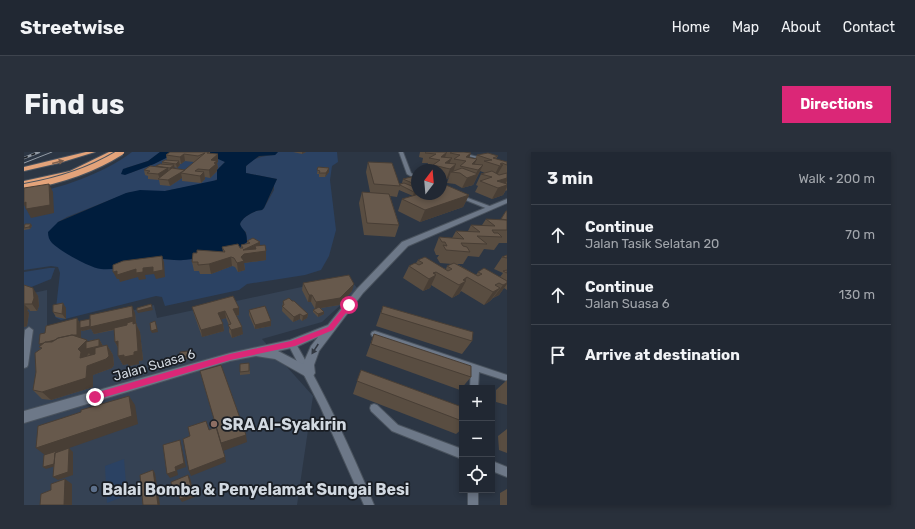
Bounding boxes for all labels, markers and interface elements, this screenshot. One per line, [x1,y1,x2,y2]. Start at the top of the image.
text: Streetwise [20,16,125,39]
text: Home [672,19,710,36]
text: Map [732,19,759,36]
text: About [781,19,821,36]
text: Contact [843,19,895,36]
button: Directions [782,86,891,123]
text: Find us [24,88,124,121]
one-way arrow [52,158,65,164]
north arrow [411,164,447,200]
text: 3 min [547,168,593,188]
text: Walk · 200 m [798,171,875,186]
text: Continue [585,218,654,236]
icon: ahead [547,224,569,246]
text: 70 m [845,227,875,242]
text: Jalan Tasik Selatan 20 [585,236,719,251]
text: Continue [585,278,654,296]
icon: ahead [547,284,569,306]
text: 130 m [839,287,875,302]
route start [340,296,358,314]
text: Jalan Suasa 6 [585,296,670,311]
one-way arrow [311,344,319,354]
icon: arrive [547,344,569,366]
street label: Jalan Suasa 6 [111,346,197,384]
text: Arrive at destination [585,346,740,364]
map controls [459,385,495,493]
button: + [459,385,495,421]
route end [86,388,104,406]
place label: SRA Al-Syakirin [222,415,347,434]
marker: SRA Al-Syakirin [209,419,219,429]
button: − [459,421,495,457]
button: locate [459,457,495,493]
place label: Balai Bomba & Penyelamat Sungai Besi [102,480,409,499]
marker: Balai Bomba & Penyelamat Sungai Besi [89,484,99,494]

